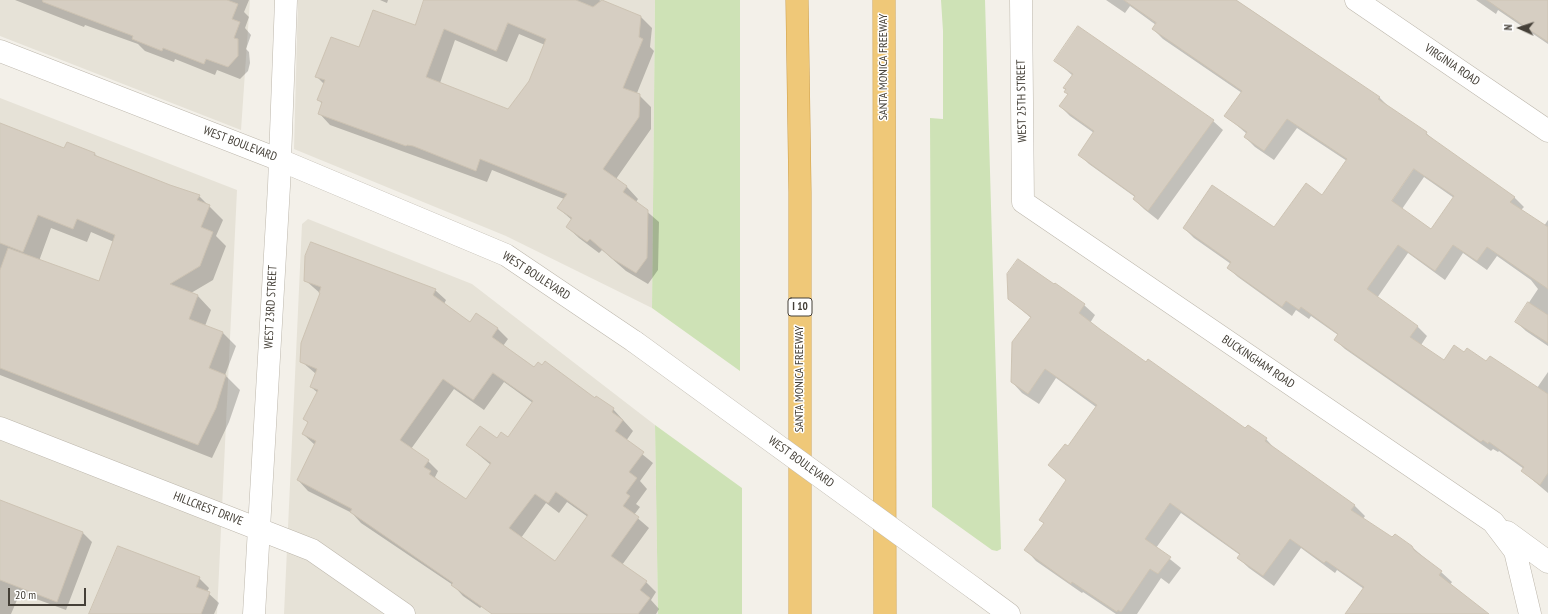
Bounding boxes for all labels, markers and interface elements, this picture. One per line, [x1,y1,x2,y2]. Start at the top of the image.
north arrow [1500,8,1540,48]
street label: SANTA MONICA FREEWAY [877,14,891,120]
text: N [1501,24,1515,31]
street label: VIRGINIA ROAD [1422,41,1482,89]
street label: WEST 25TH STREET [1014,59,1030,143]
street label: WEST BOULEVARD [201,123,279,165]
street label: WEST BOULEVARD [499,249,573,303]
street label: WEST 23RD STREET [262,265,280,349]
road number: I 10 [788,298,812,316]
street label: SANTA MONICA FREEWAY [793,326,807,432]
street label: BUCKINGHAM ROAD [1219,332,1297,392]
street label: WEST BOULEVARD [765,433,837,491]
street label: HILLCREST DRIVE [171,489,245,529]
scale bar [10,580,88,606]
text: 20 m [15,587,36,602]

